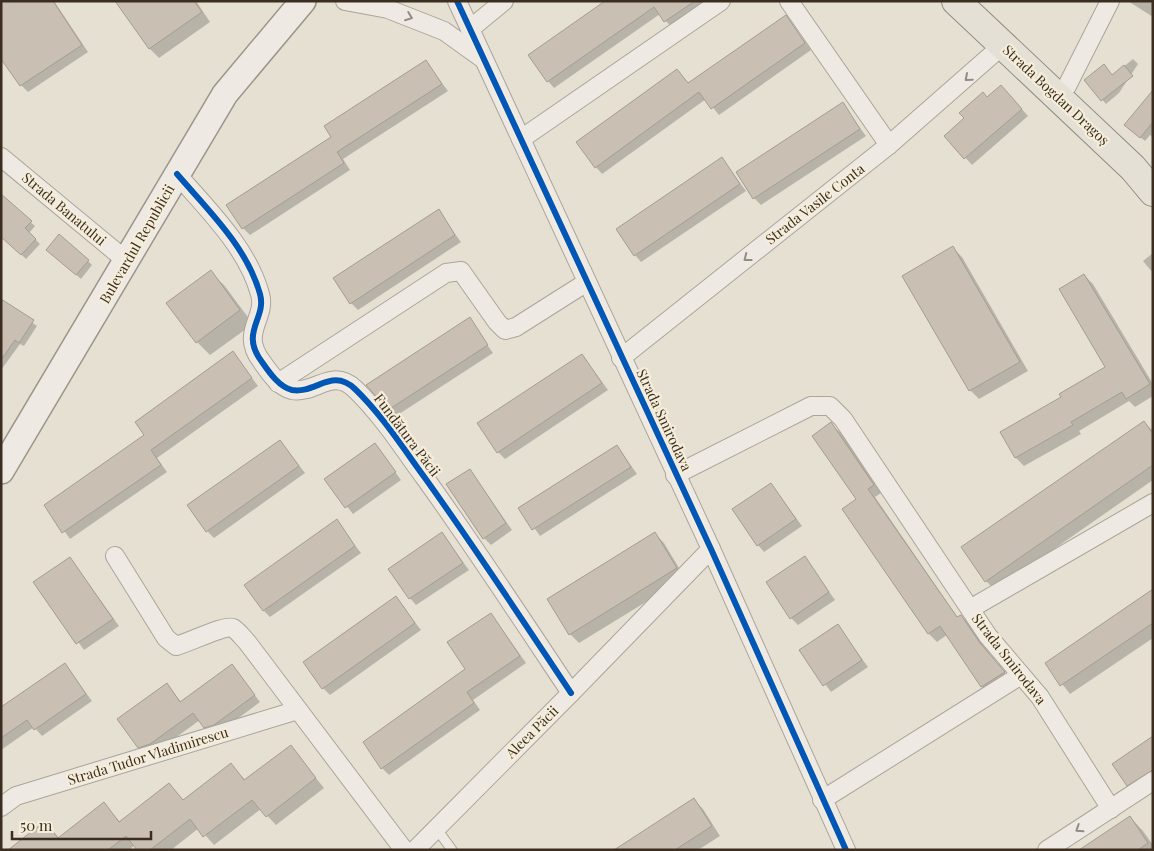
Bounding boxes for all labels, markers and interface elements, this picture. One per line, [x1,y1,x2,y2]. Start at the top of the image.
one-way arrow [404,11,413,22]
street label: Strada Bogdan Dragoș [999,40,1114,149]
one-way arrow [964,73,973,82]
street label: Strada Vasile Conta [761,159,868,248]
street label: Strada Banatului [18,168,110,249]
street label: Bulevardul Republicii [95,181,178,307]
one-way arrow [744,253,753,261]
street label: Strada Smirodava [632,366,696,474]
street label: Fundătura Păcii [370,389,445,480]
street label: Strada Smirodava [968,609,1051,708]
street label: Aleea Păcii [500,701,562,763]
street label: Strada Tudor Vladimirescu [65,722,231,789]
scale bar [12,808,151,840]
text: 50 m [20,815,53,835]
one-way arrow [1075,823,1085,832]

